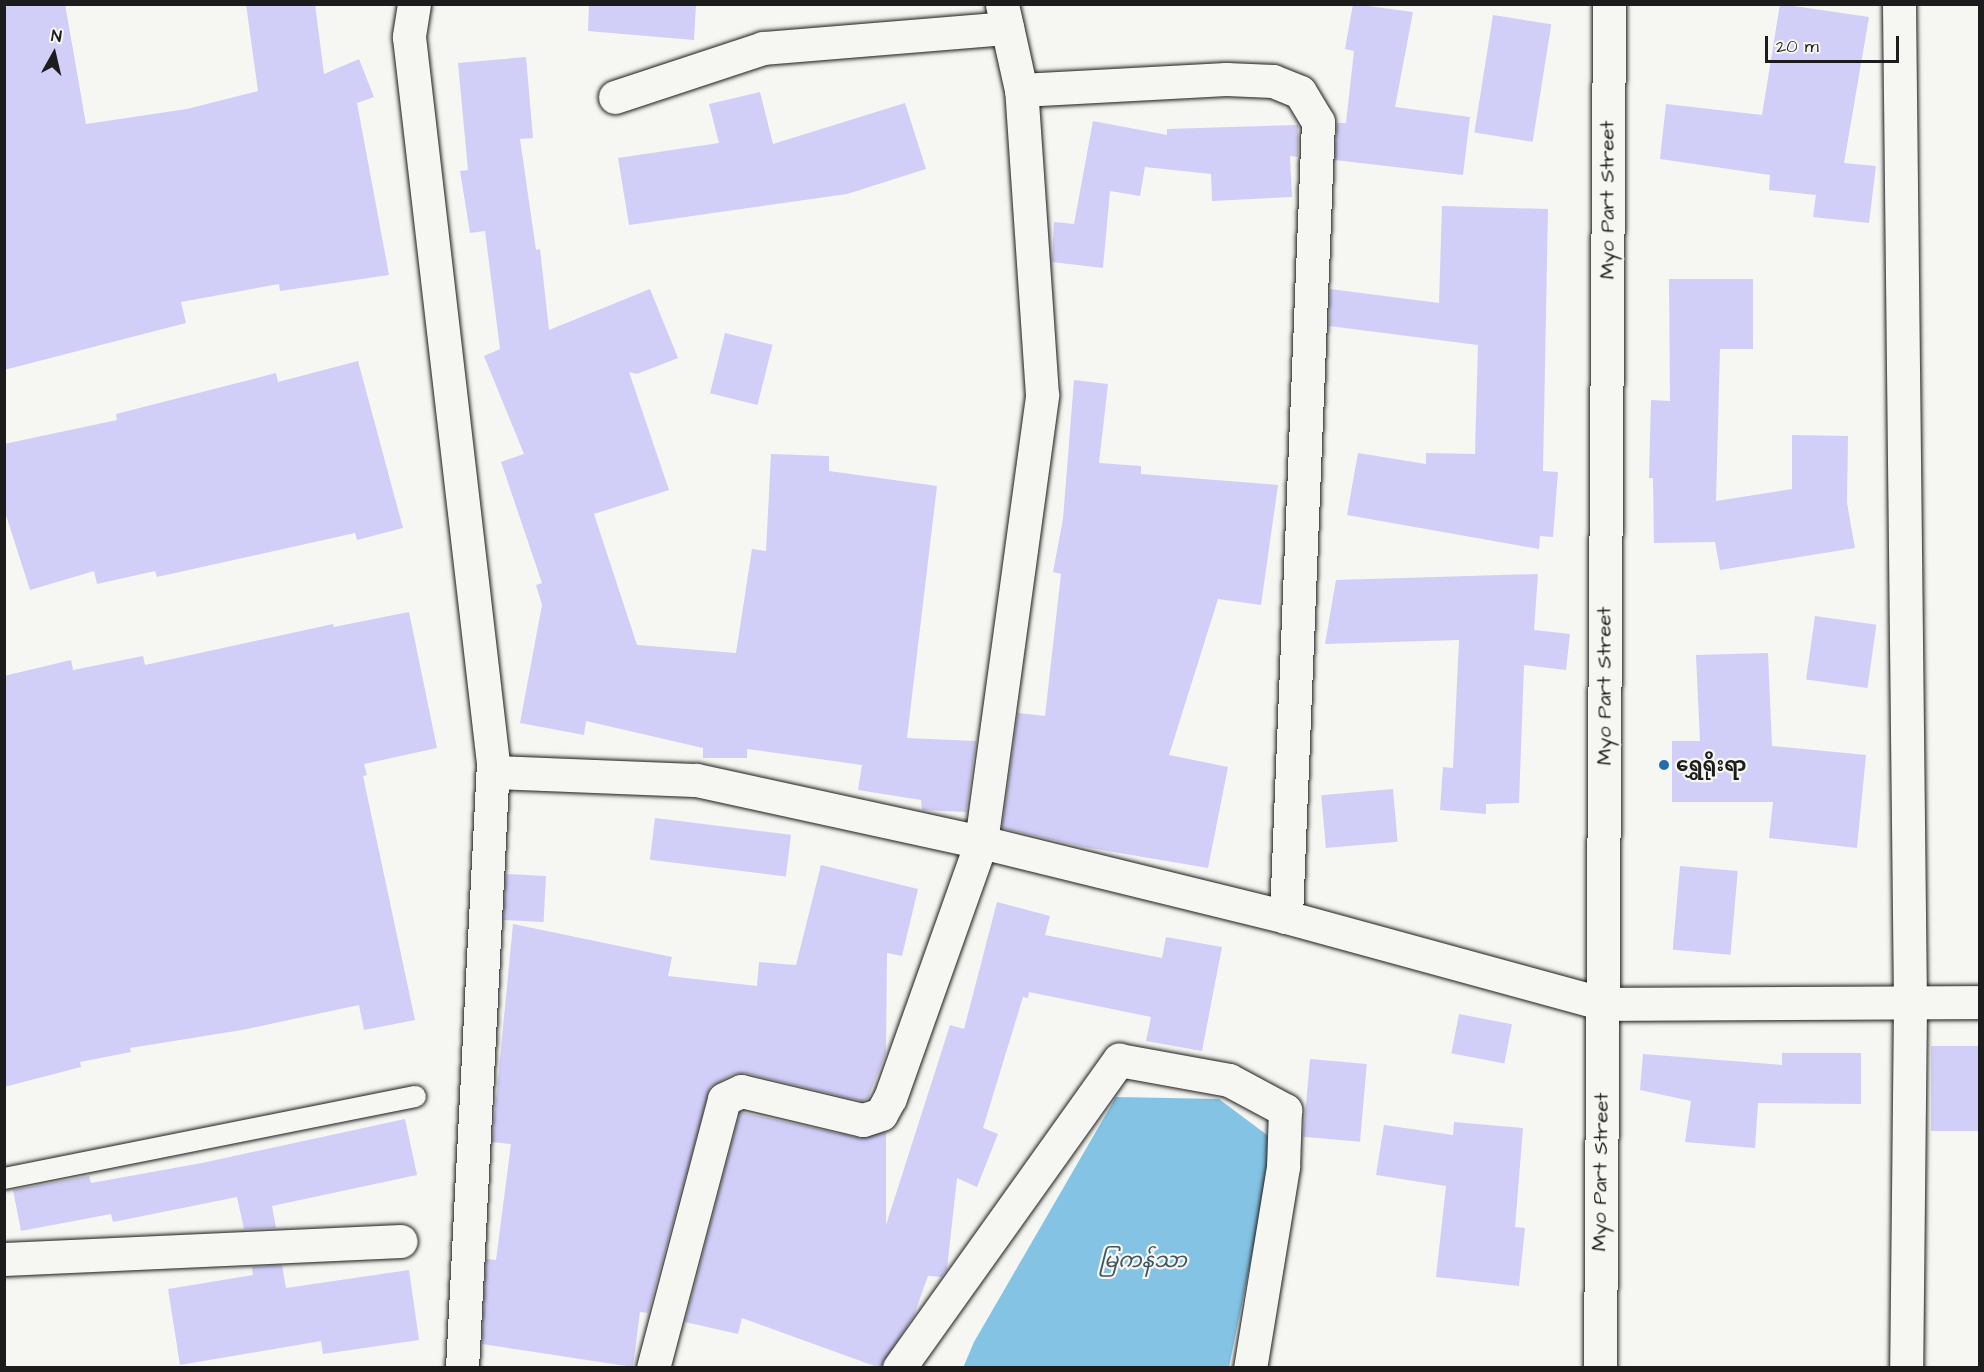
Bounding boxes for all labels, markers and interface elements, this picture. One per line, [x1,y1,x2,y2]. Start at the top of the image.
north arrow [24,24,84,84]
scale bar [1768,24,1902,62]
text: N [50,25,63,48]
text: 20 m [1776,34,1819,59]
street label: Myo Part Street [1596,121,1620,279]
street label: Myo Part Street [1593,607,1617,765]
place label: ရွှေရိုးရာ [1676,753,1746,777]
marker: ရွှေရိုးရာ [1657,758,1671,772]
street label: Myo Part Street [1588,1093,1614,1251]
water label: မြကန်သာ [1099,1248,1187,1274]

